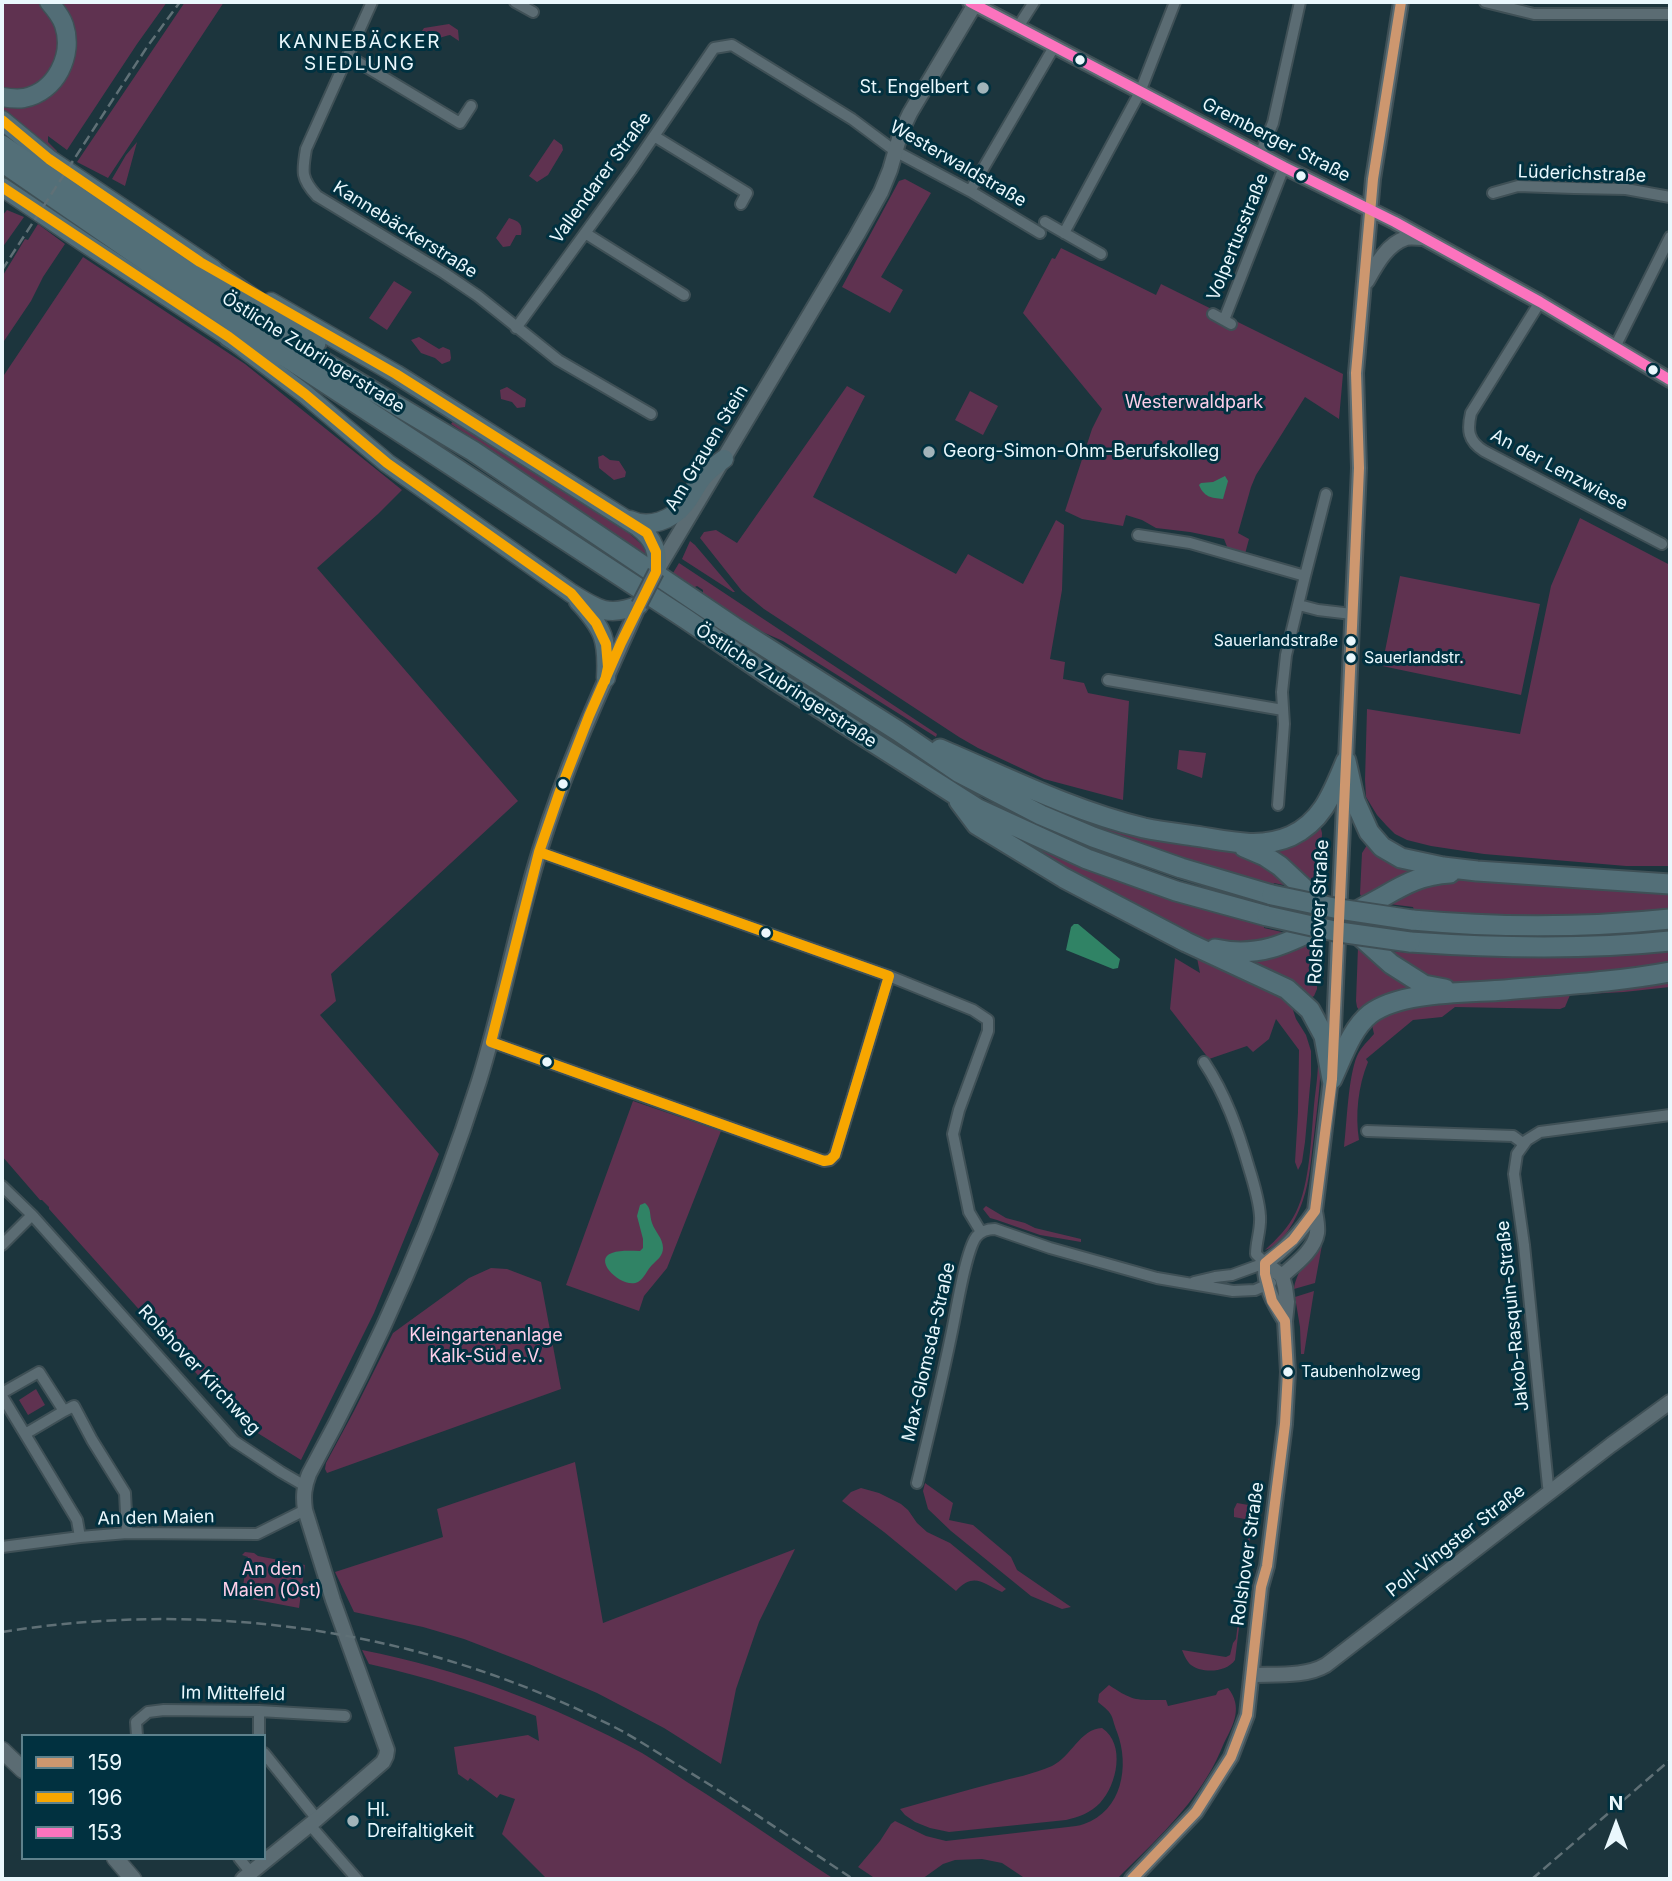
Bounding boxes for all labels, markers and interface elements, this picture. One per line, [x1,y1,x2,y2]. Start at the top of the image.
district label: KANNEBÄCKER SIEDLUNG [280,31,440,75]
unlabelled marker [1073,53,1087,67]
place label: St. Engelbert [860,77,969,99]
marker: St. Engelbert [975,80,991,96]
street label: Gremberger Straße [1198,93,1354,187]
street label: Vallendarer Straße [546,108,656,248]
street label: Westerwaldstraße [886,116,1030,212]
street label: Lüderichstraße [1517,161,1647,187]
unlabelled marker [1294,169,1308,183]
street label: Volpertusstraße [1203,170,1273,304]
street label: Kannebäckerstraße [329,177,481,283]
street label: Östliche Zubringerstraße [218,288,408,418]
unlabelled marker [1646,363,1660,377]
street label: Am Grauen Stein [661,381,753,515]
park label: Westerwaldpark [1125,392,1263,414]
street label: An der Lenzwiese [1487,425,1631,515]
place label: Georg-Simon-Ohm-Berufskolleg [943,441,1219,463]
marker: Georg-Simon-Ohm-Berufskolleg [921,444,937,460]
street label: Östliche Zubringerstraße [691,619,881,753]
place label: Sauerlandstraße [1214,631,1338,651]
marker: Sauerlandstraße [1344,634,1358,648]
place label: Sauerlandstr. [1364,648,1464,668]
marker: Sauerlandstr. [1344,651,1358,665]
unlabelled marker [556,777,570,791]
street label: Rolshover Straße [1304,839,1334,985]
unlabelled marker [759,926,773,940]
unlabelled marker [540,1055,554,1069]
street label: Jakob-Rasquin-Straße [1492,1219,1534,1413]
street label: Max-Glomsda-Straße [898,1260,960,1444]
street label: Rolshover Kirchweg [133,1301,265,1439]
park label: Kleingartenanlage Kalk-Süd e.V. [409,1325,563,1368]
place label: Taubenholzweg [1301,1362,1421,1382]
marker: Taubenholzweg [1281,1365,1295,1379]
street label: Poll-Vingster Straße [1382,1480,1530,1602]
street label: Rolshover Straße [1227,1481,1269,1627]
street label: An den Maien [97,1506,215,1530]
park label: An den Maien (Ost) [222,1559,322,1602]
street label: Im Mittelfeld [181,1682,285,1706]
legend [21,1734,266,1860]
text: 159 [88,1750,122,1775]
text: 196 [88,1785,123,1810]
north arrow [1581,1790,1651,1860]
text: N [1609,1792,1623,1815]
place label: Hl. Dreifaltigkeit [367,1800,474,1842]
marker: Hl. Dreifaltigkeit [345,1813,361,1829]
text: 153 [88,1820,122,1845]

